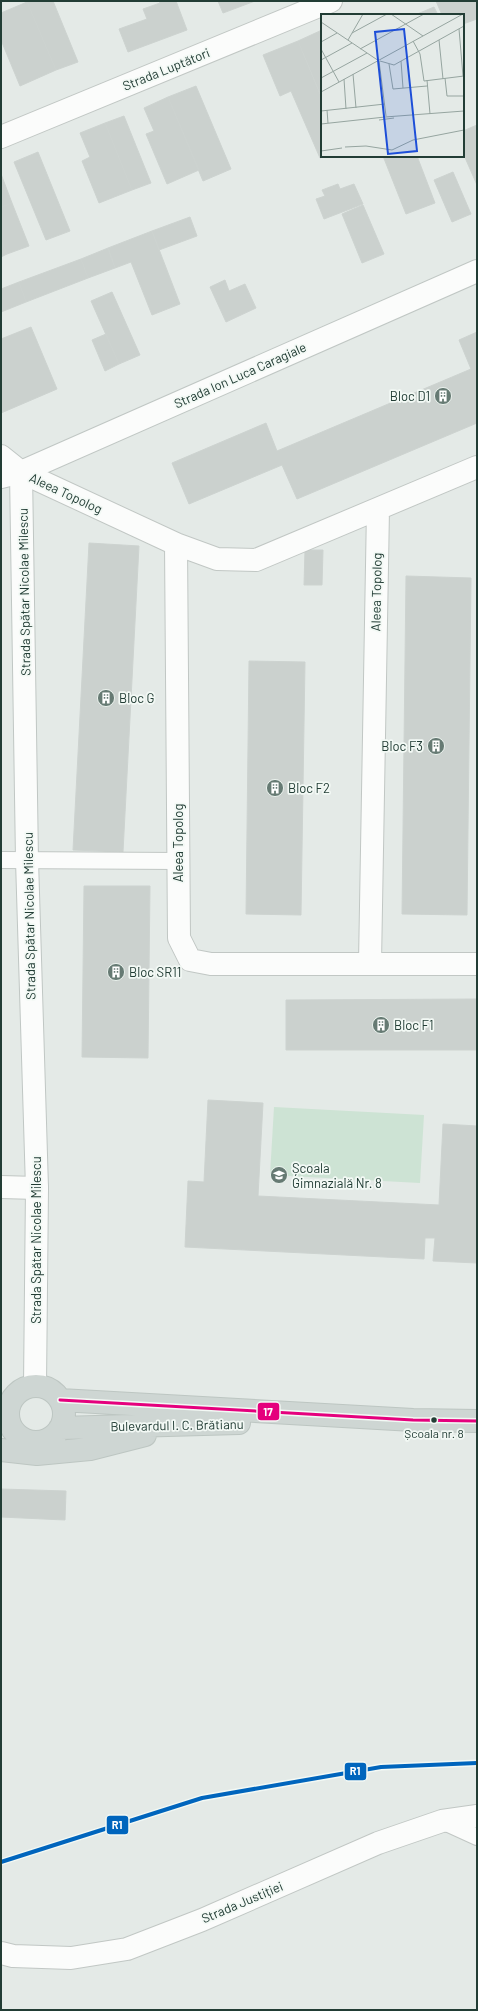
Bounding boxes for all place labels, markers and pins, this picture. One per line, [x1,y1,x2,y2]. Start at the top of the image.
building icon: Bloc D1 [433,386,453,406]
place label: Bloc D1 [390,388,430,404]
building icon: Bloc G [96,688,116,708]
place label: Bloc G [119,690,155,706]
building icon: Bloc F3 [426,736,446,756]
place label: Bloc F3 [381,738,423,754]
building icon: Bloc F2 [265,778,285,798]
place label: Bloc F2 [288,780,330,796]
building icon: Bloc SR11 [106,962,126,982]
place label: Bloc SR11 [129,964,181,980]
building icon: Bloc F1 [371,1015,391,1035]
place label: Bloc F1 [394,1017,434,1033]
place label: Școala Gimnazială Nr. 8 [292,1160,382,1191]
school or university icon: Școala Gimnazială Nr. 8 [269,1165,289,1185]
marker: Școala nr. 8 [429,1415,439,1425]
place label: Școala nr. 8 [404,1426,464,1440]

